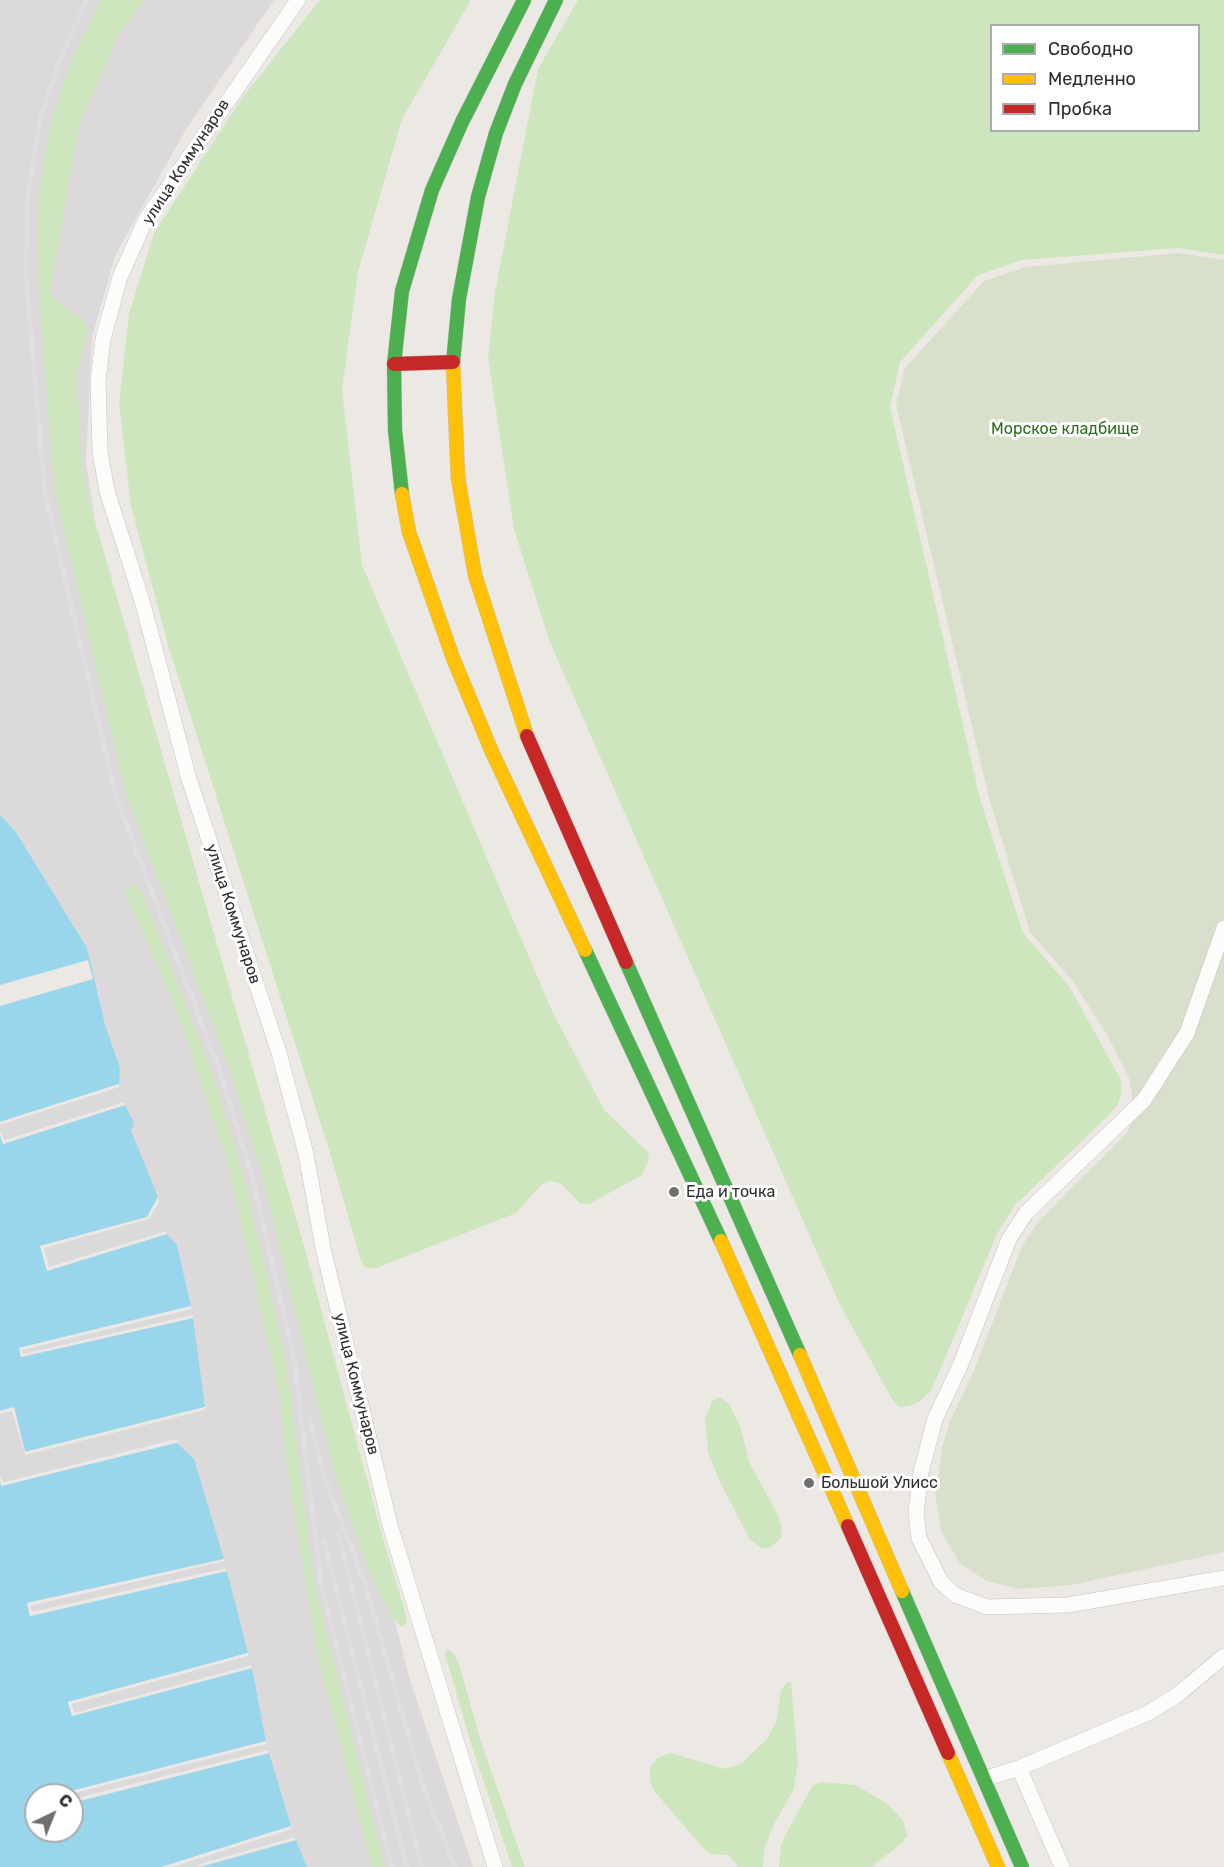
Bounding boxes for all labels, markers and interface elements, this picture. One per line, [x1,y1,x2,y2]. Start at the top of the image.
legend [990,24,1200,132]
text: Свободно [1048,38,1133,60]
text: Медленно [1048,68,1136,90]
street label: улица Коммунаров [138,96,234,228]
text: Пробка [1048,98,1112,120]
park label: Морское кладбище [991,419,1139,439]
street label: улица Коммунаров [201,842,265,986]
place label: Еда и точка [686,1182,775,1202]
marker: Еда и точка [667,1185,681,1199]
street label: улица Коммунаров [329,1311,383,1457]
place label: Большой Улисс [821,1473,938,1493]
marker: Большой Улисс [802,1476,816,1490]
north arrow [24,1783,84,1843]
text: С [55,1790,76,1812]

